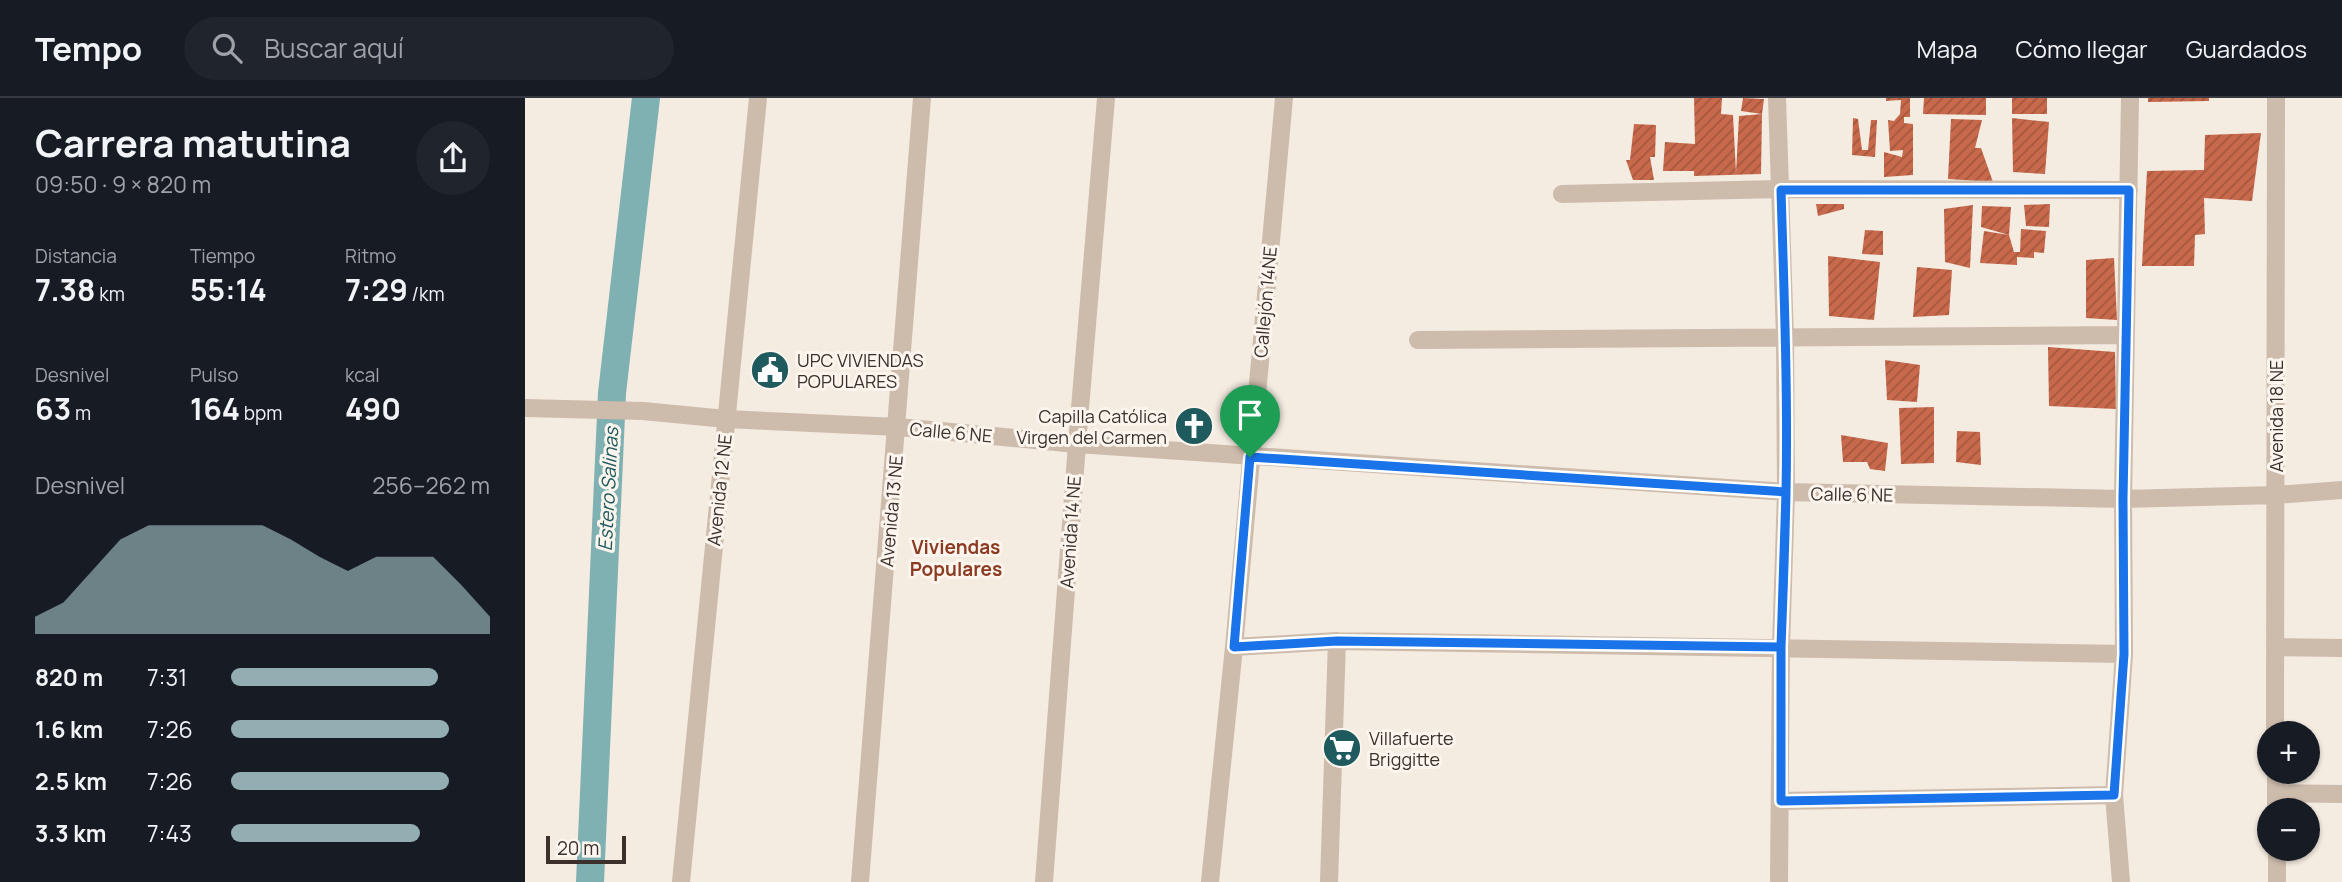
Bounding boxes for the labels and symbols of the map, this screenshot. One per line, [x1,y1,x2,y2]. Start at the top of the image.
street label: Callejón 14NE [1248,245,1282,359]
place label: UPC VIVIENDAS POPULARES [797,348,924,393]
public building icon: UPC VIVIENDAS POPULARES [749,349,791,391]
street label: Avenida 18 NE [2264,360,2288,472]
pin [1220,385,1280,457]
place label: Capilla Católica Virgen del Carmen [1016,404,1167,449]
church icon: Capilla Católica Virgen del Carmen [1173,405,1215,447]
street label: Calle 6 NE [909,416,993,448]
water label: Estero Salinas [592,424,624,551]
street label: Avenida 12 NE [701,433,737,547]
street label: Avenida 13 NE [874,454,908,568]
street label: Avenida 14 NE [1054,475,1086,589]
street label: Calle 6 NE [1810,481,1894,507]
district label: Viviendas Populares [910,534,1002,582]
place label: Villafuerte Briggitte [1369,726,1454,771]
supermarket icon: Villafuerte Briggitte [1321,727,1363,769]
scale bar [546,833,627,865]

